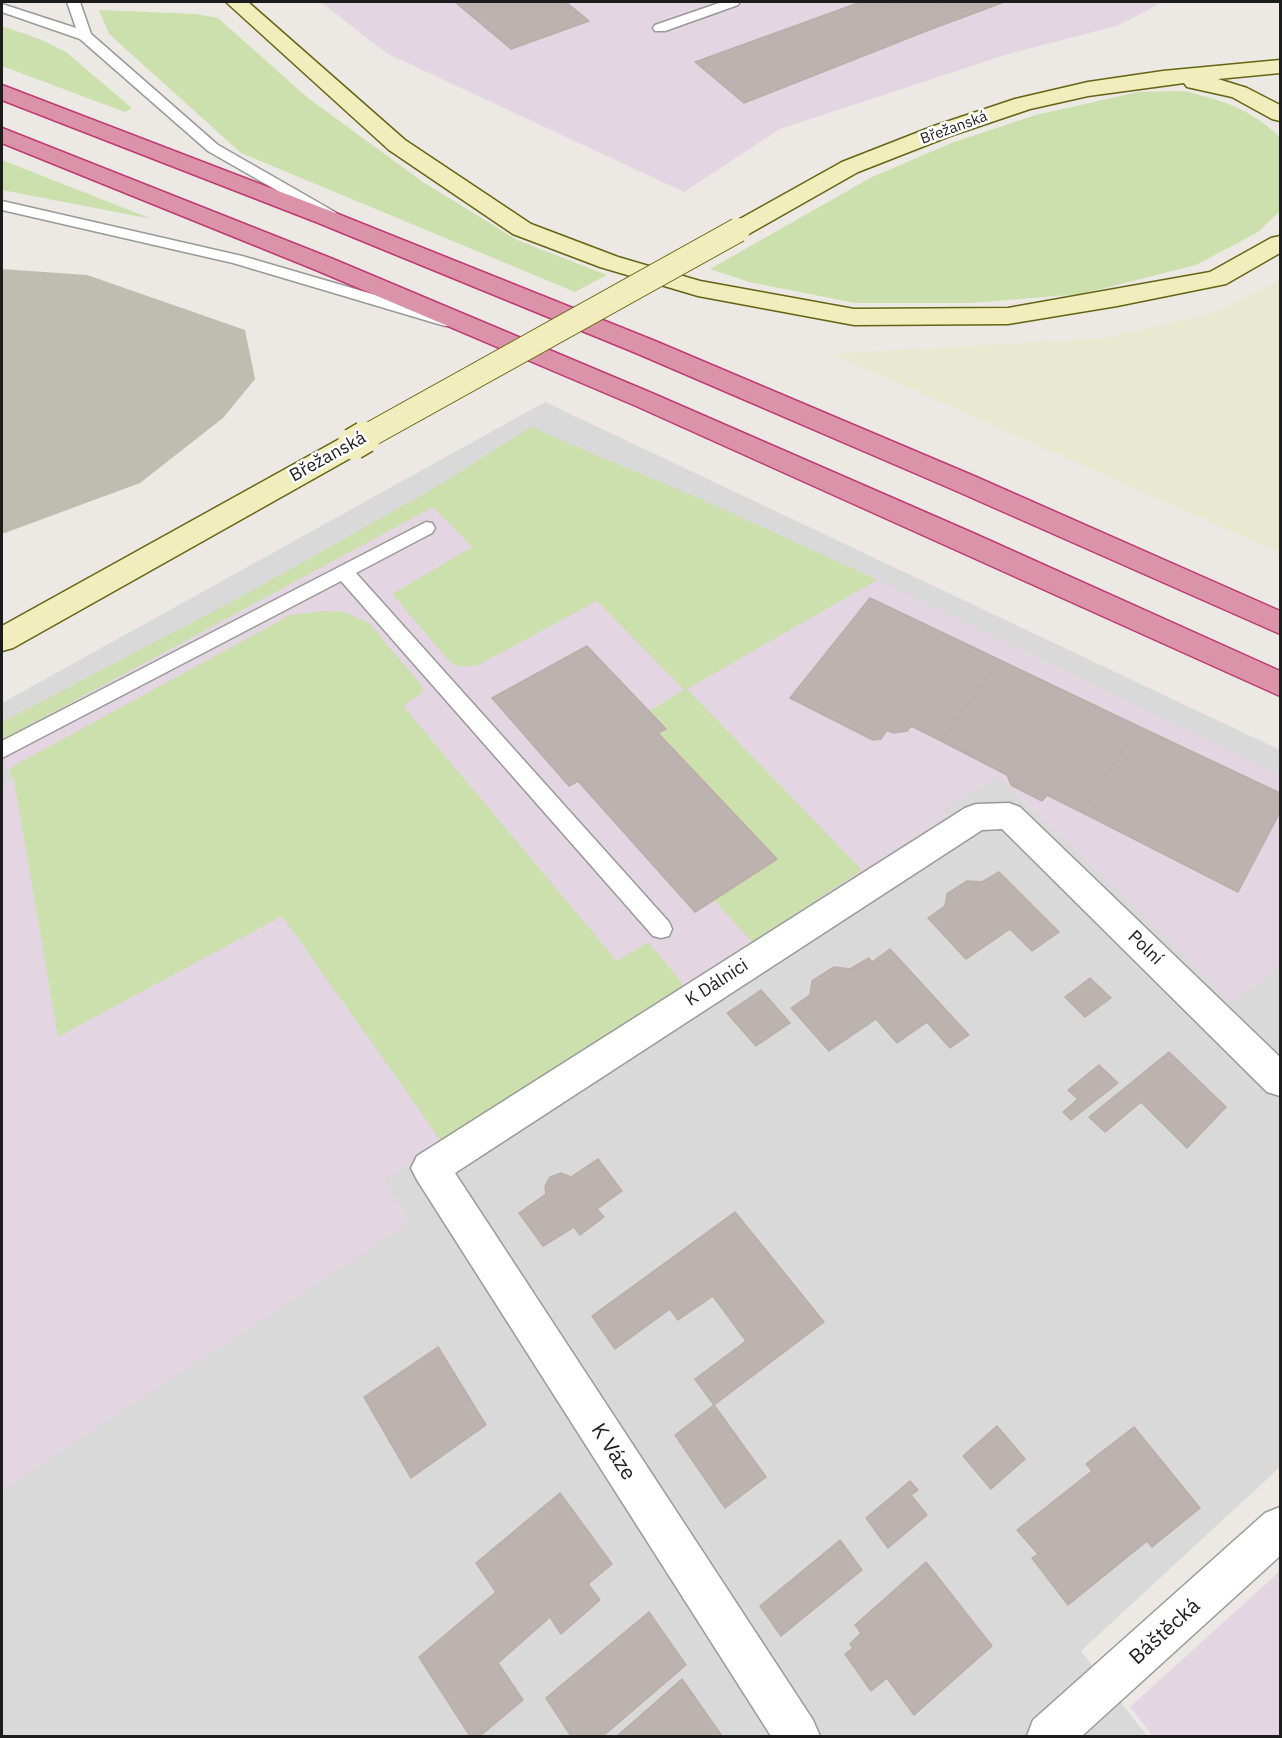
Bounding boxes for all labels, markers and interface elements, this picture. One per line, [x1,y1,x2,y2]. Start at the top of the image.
street label: Břežanská [918,108,990,148]
street label: Břežanská [286,427,370,487]
street label: Polní [1123,926,1167,970]
street label: K Dálnici [682,955,752,1011]
street label: K Váze [585,1419,641,1485]
street label: Báštěcká [1124,1594,1206,1670]

